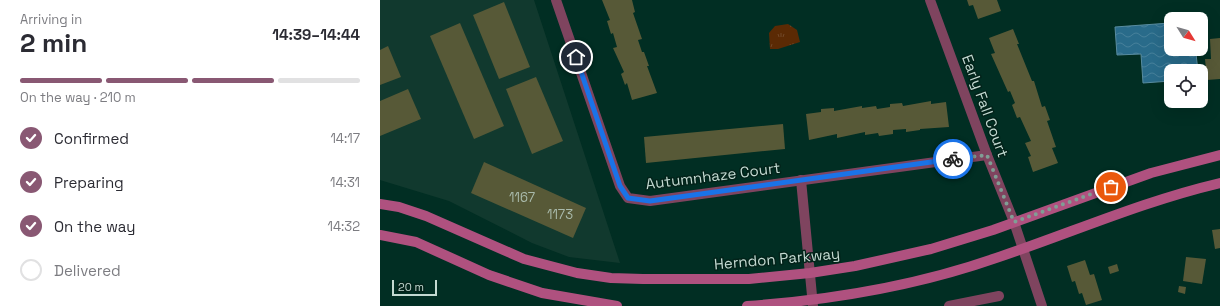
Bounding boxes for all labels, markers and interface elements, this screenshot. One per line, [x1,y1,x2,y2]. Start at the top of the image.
text: Arriving in [20,11,82,28]
north arrow [1164,12,1208,56]
map controls [1164,12,1208,108]
text: 14:39–14:44 [272,25,360,44]
text: 2 min [20,26,87,60]
pin [559,40,593,74]
icon: home [565,46,587,68]
street label: Early Fall Court [958,52,1013,160]
button: locate [1164,64,1208,108]
text: On the way · 210 m [20,89,136,106]
icon: check [20,127,42,149]
text: Confirmed [54,129,129,148]
text: 14:17 [330,130,360,147]
courier [933,139,973,179]
icon: bike [942,148,964,170]
street label: Autumnhaze Court [645,158,781,193]
pin [1094,170,1128,204]
icon: check [20,171,42,193]
text: Preparing [54,173,124,192]
text: 14:31 [330,174,360,191]
icon: bag [1100,176,1122,198]
house number: 1167 [509,189,535,206]
house number: 1173 [547,206,573,223]
icon: check [20,215,42,237]
text: On the way [54,217,135,236]
text: 14:32 [327,218,360,235]
street label: Herndon Parkway [713,244,841,273]
text: Delivered [54,261,121,280]
scale bar [392,278,437,297]
text: 20 m [398,280,424,294]

